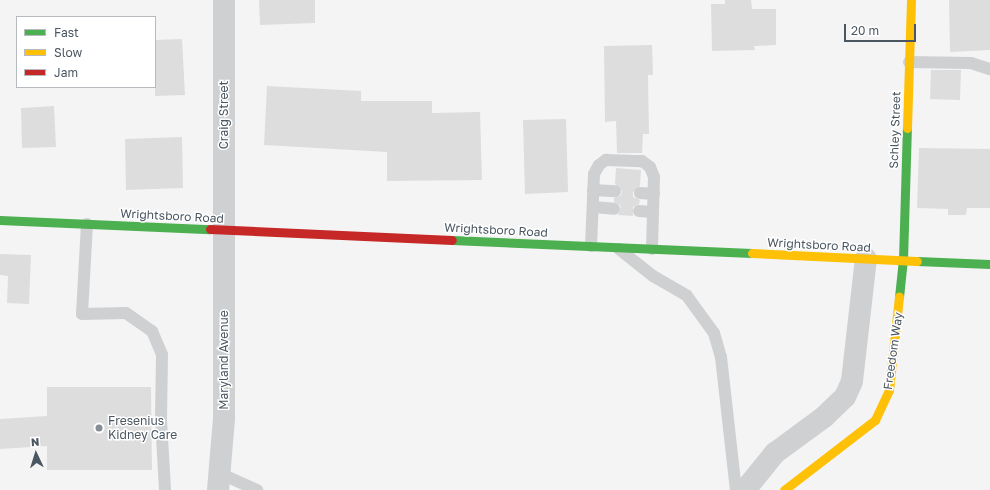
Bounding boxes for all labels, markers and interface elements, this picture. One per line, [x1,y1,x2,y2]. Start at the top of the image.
legend [16,16,156,88]
scale bar [846,16,918,42]
text: 20 m [851,23,879,38]
text: Fast [54,25,79,40]
text: Slow [54,45,82,60]
text: Jam [54,65,78,80]
street label: Craig Street [217,81,231,149]
street label: Schley Street [886,91,904,169]
street label: Wrightsboro Road [120,206,224,226]
street label: Wrightsboro Road [444,220,548,240]
street label: Wrightsboro Road [767,235,871,255]
street label: Maryland Avenue [217,310,231,410]
street label: Freedom Way [880,311,906,391]
place label: Fresenius Kidney Care [108,414,177,442]
marker: Fresenius Kidney Care [93,422,105,434]
north arrow [16,434,56,474]
text: N [30,435,40,448]

